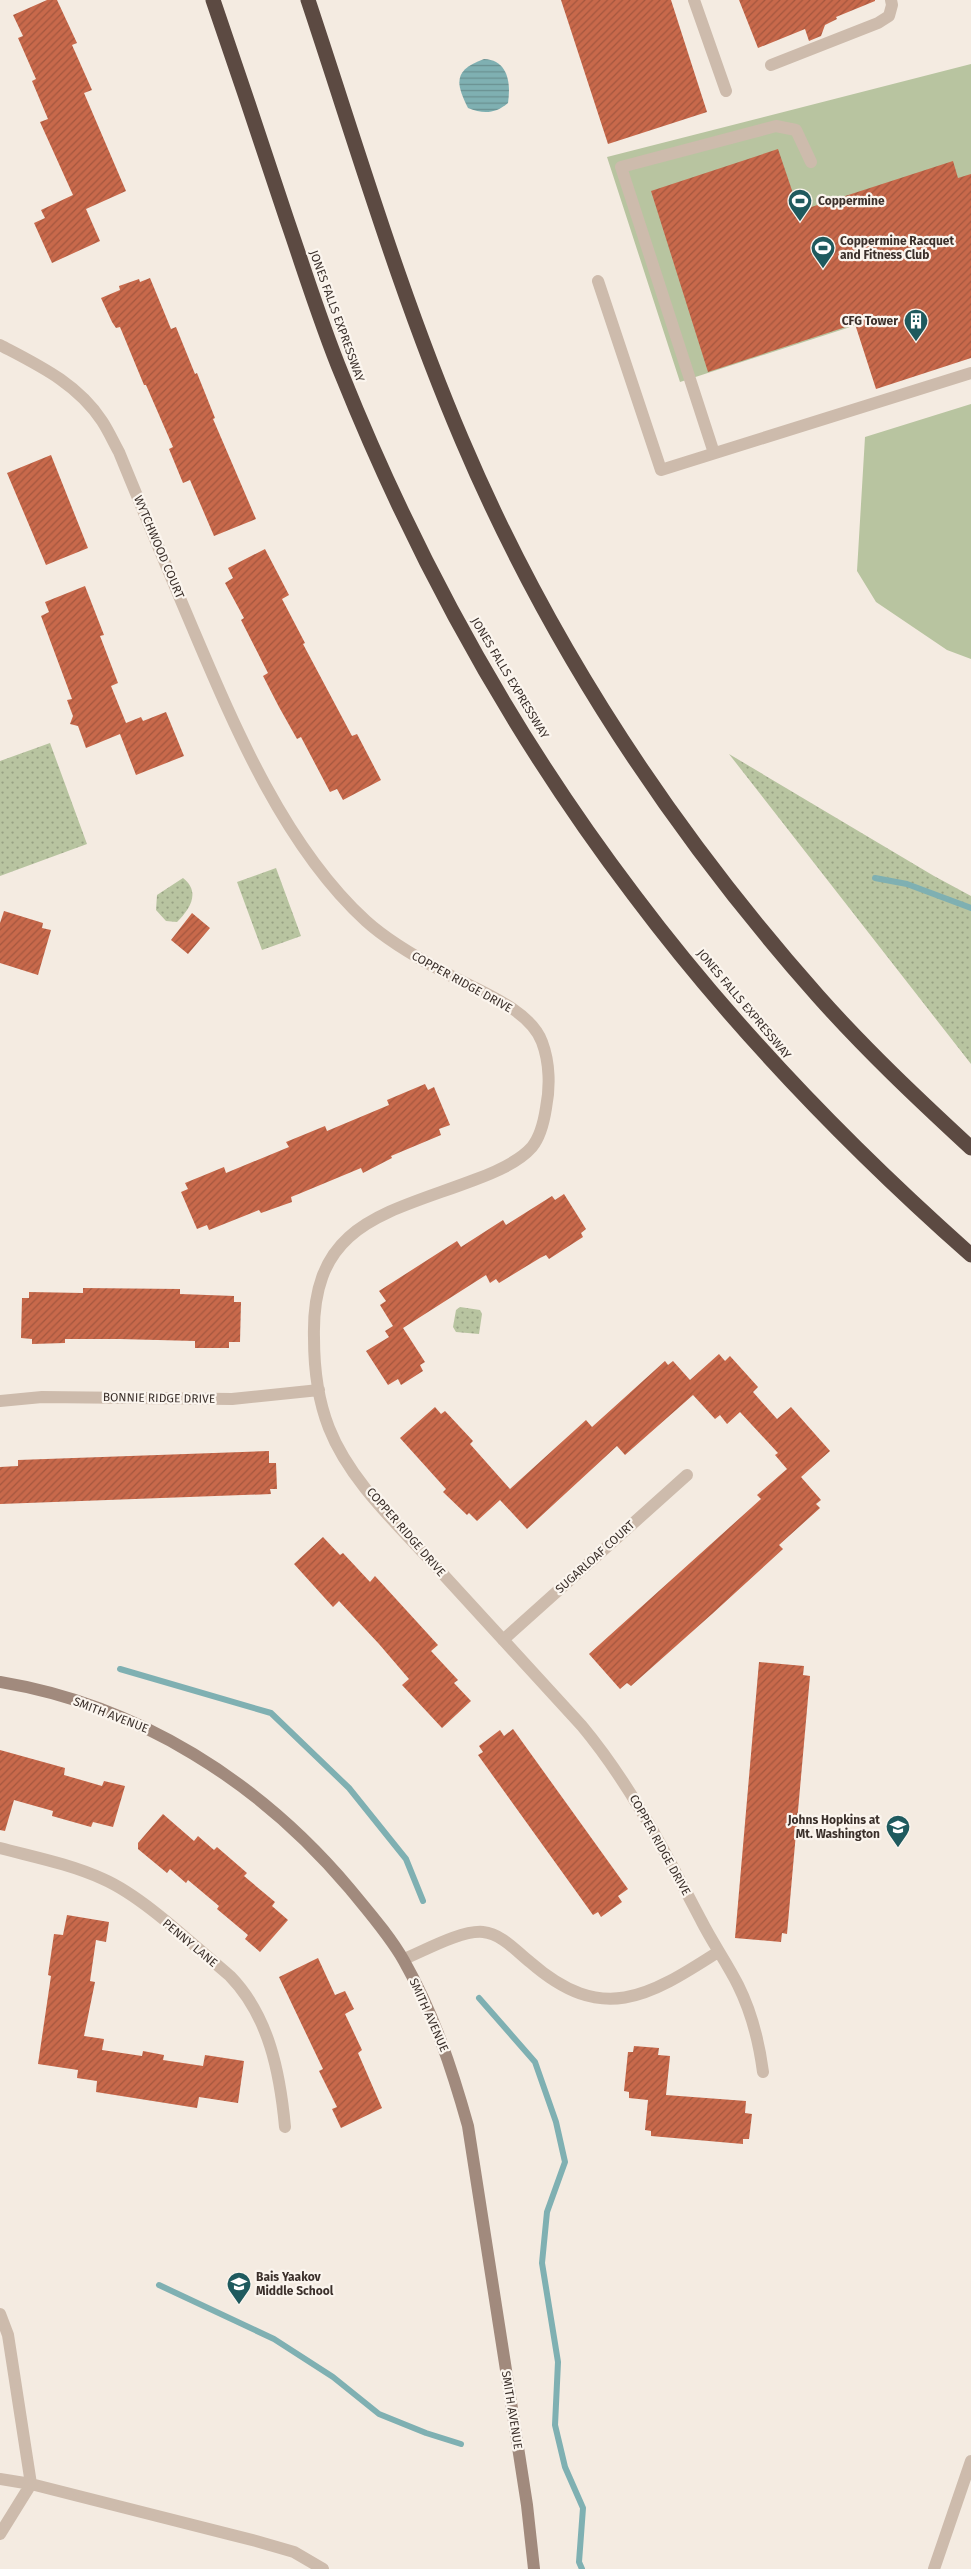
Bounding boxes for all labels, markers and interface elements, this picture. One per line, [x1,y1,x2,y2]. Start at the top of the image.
sports icon: Coppermine [787,188,813,222]
place label: Coppermine [818,194,885,208]
place label: Coppermine Racquet and Fitness Club [840,234,954,262]
sports icon: Coppermine Racquet and Fitness Club [810,235,836,269]
street label: JONES FALLS EXPRESSWAY [307,248,367,384]
building icon: CFG Tower [903,308,929,342]
place label: CFG Tower [842,314,898,328]
street label: WYTCHWOOD COURT [131,493,187,601]
street label: JONES FALLS EXPRESSWAY [468,615,552,741]
street label: JONES FALLS EXPRESSWAY [694,946,794,1062]
street label: COPPER RIDGE DRIVE [409,949,515,1015]
street label: BONNIE RIDGE DRIVE [103,1390,215,1406]
street label: COPPER RIDGE DRIVE [364,1485,448,1579]
street label: SUGARLOAF COURT [553,1517,638,1596]
street label: SMITH AVENUE [72,1694,150,1736]
street label: COPPER RIDGE DRIVE [627,1792,693,1898]
place label: Johns Hopkins at Mt. Washington [787,1813,880,1841]
school or university icon: Johns Hopkins at Mt. Washington [885,1814,911,1848]
street label: PENNY LANE [160,1916,220,1970]
street label: SMITH AVENUE [406,1976,452,2054]
place label: Bais Yaakov Middle School [256,2270,334,2298]
school or university icon: Bais Yaakov Middle School [226,2271,252,2305]
street label: SMITH AVENUE [499,2370,525,2450]

